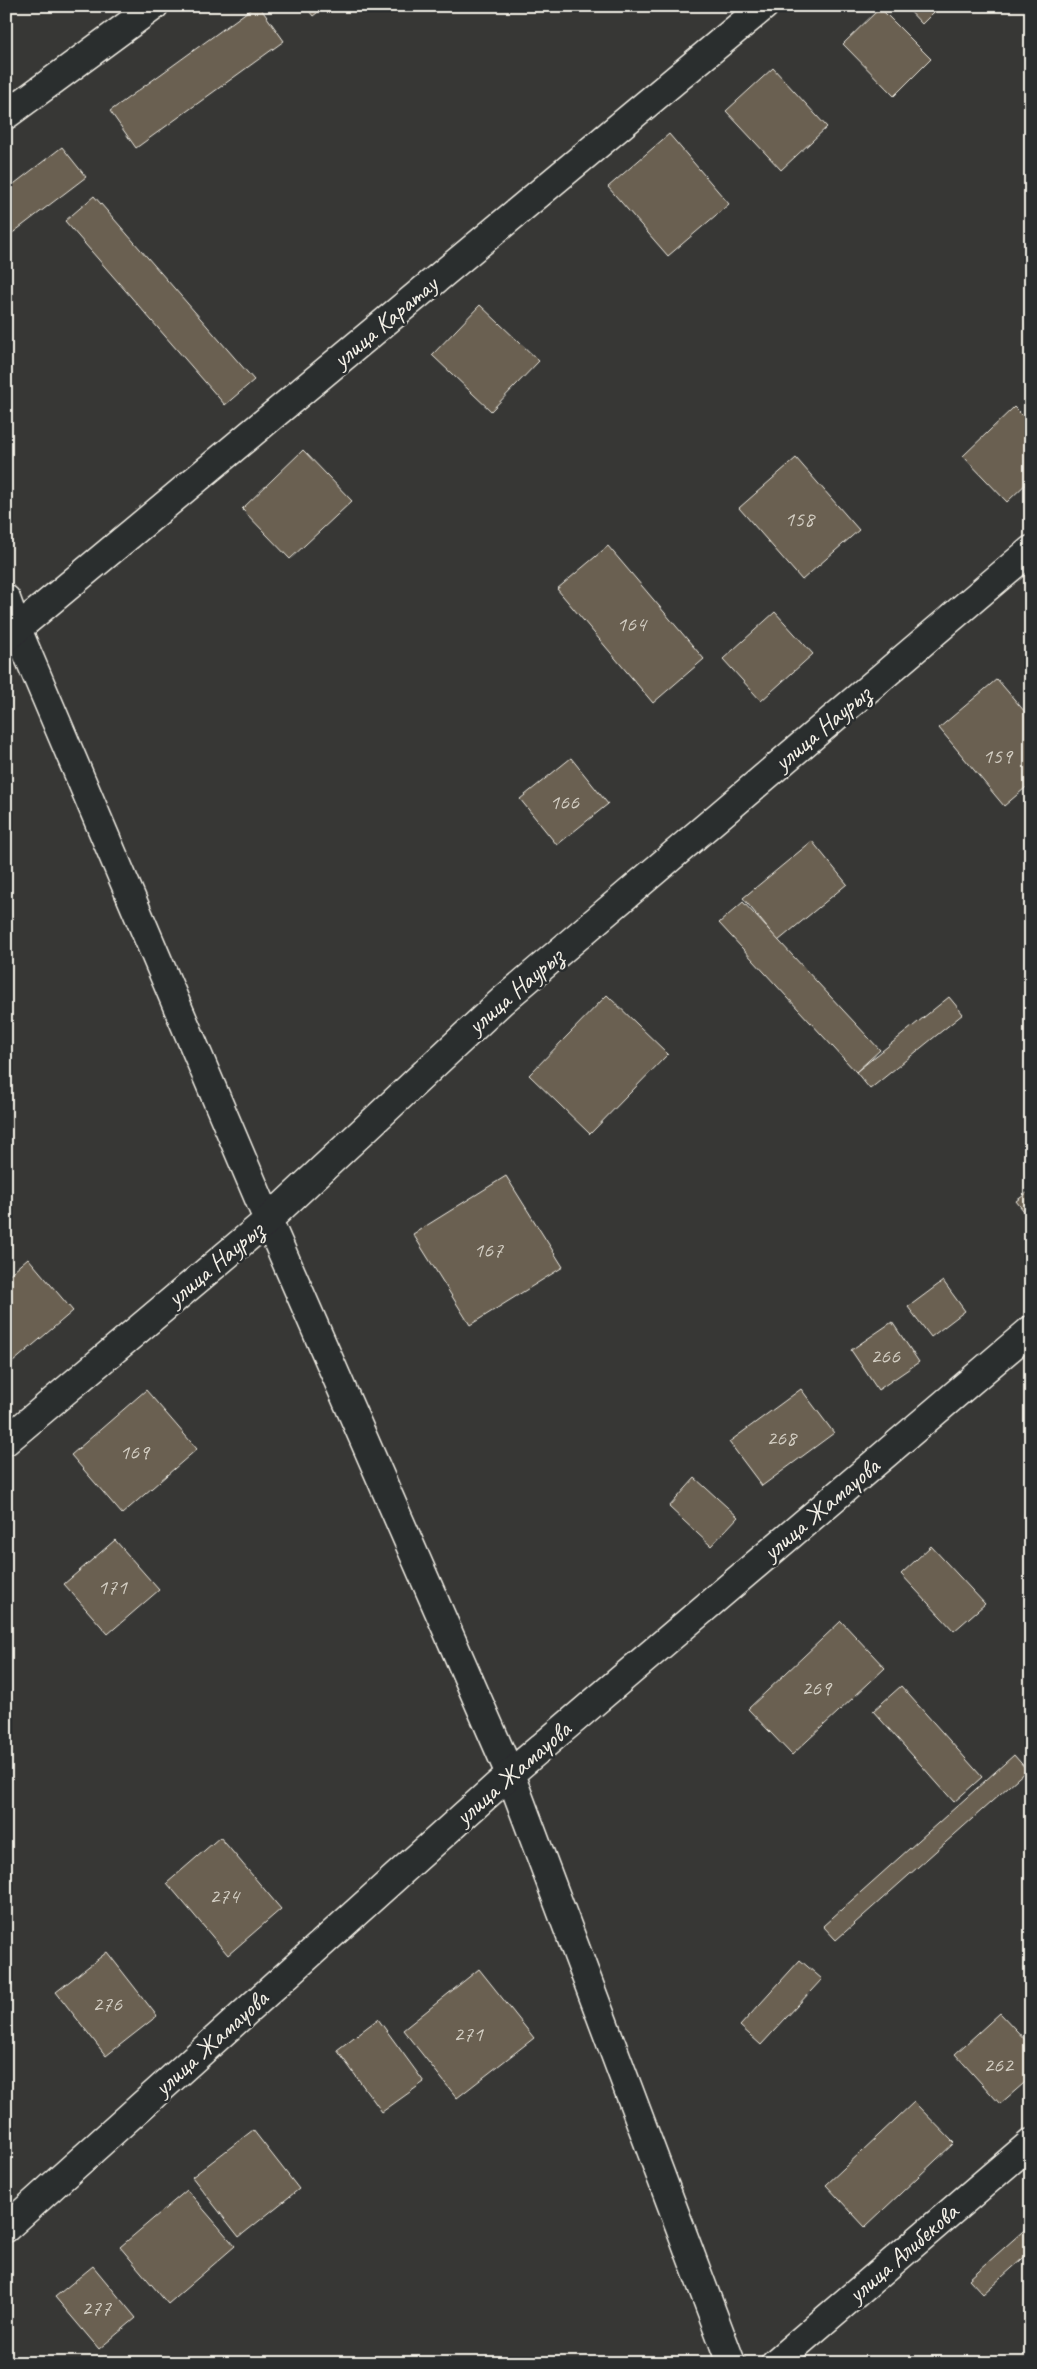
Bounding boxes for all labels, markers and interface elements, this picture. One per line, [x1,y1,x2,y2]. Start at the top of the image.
street label: улица Каратау [324,267,446,376]
house number: 158 [784,505,816,533]
house number: 164 [616,610,648,638]
street label: улица Наурыз [766,677,879,780]
house number: 159 [982,742,1014,770]
house number: 166 [549,788,580,816]
street label: улица Наурыз [459,939,572,1043]
street label: улица Наурыз [159,1213,272,1316]
house number: 167 [473,1236,504,1264]
house number: 266 [870,1342,901,1370]
house number: 268 [766,1424,798,1452]
house number: 169 [119,1438,151,1466]
street label: улица Жамауова [754,1449,888,1569]
house number: 171 [97,1573,128,1601]
house number: 269 [801,1674,833,1702]
street label: улица Жамауова [447,1713,579,1834]
house number: 274 [209,1882,241,1910]
street label: улица Жамауова [145,1982,277,2104]
house number: 276 [92,1990,123,2018]
house number: 271 [453,2020,484,2048]
house number: 262 [983,2051,1015,2079]
street label: улица Алибекова [840,2195,966,2311]
house number: 277 [81,2294,112,2322]

